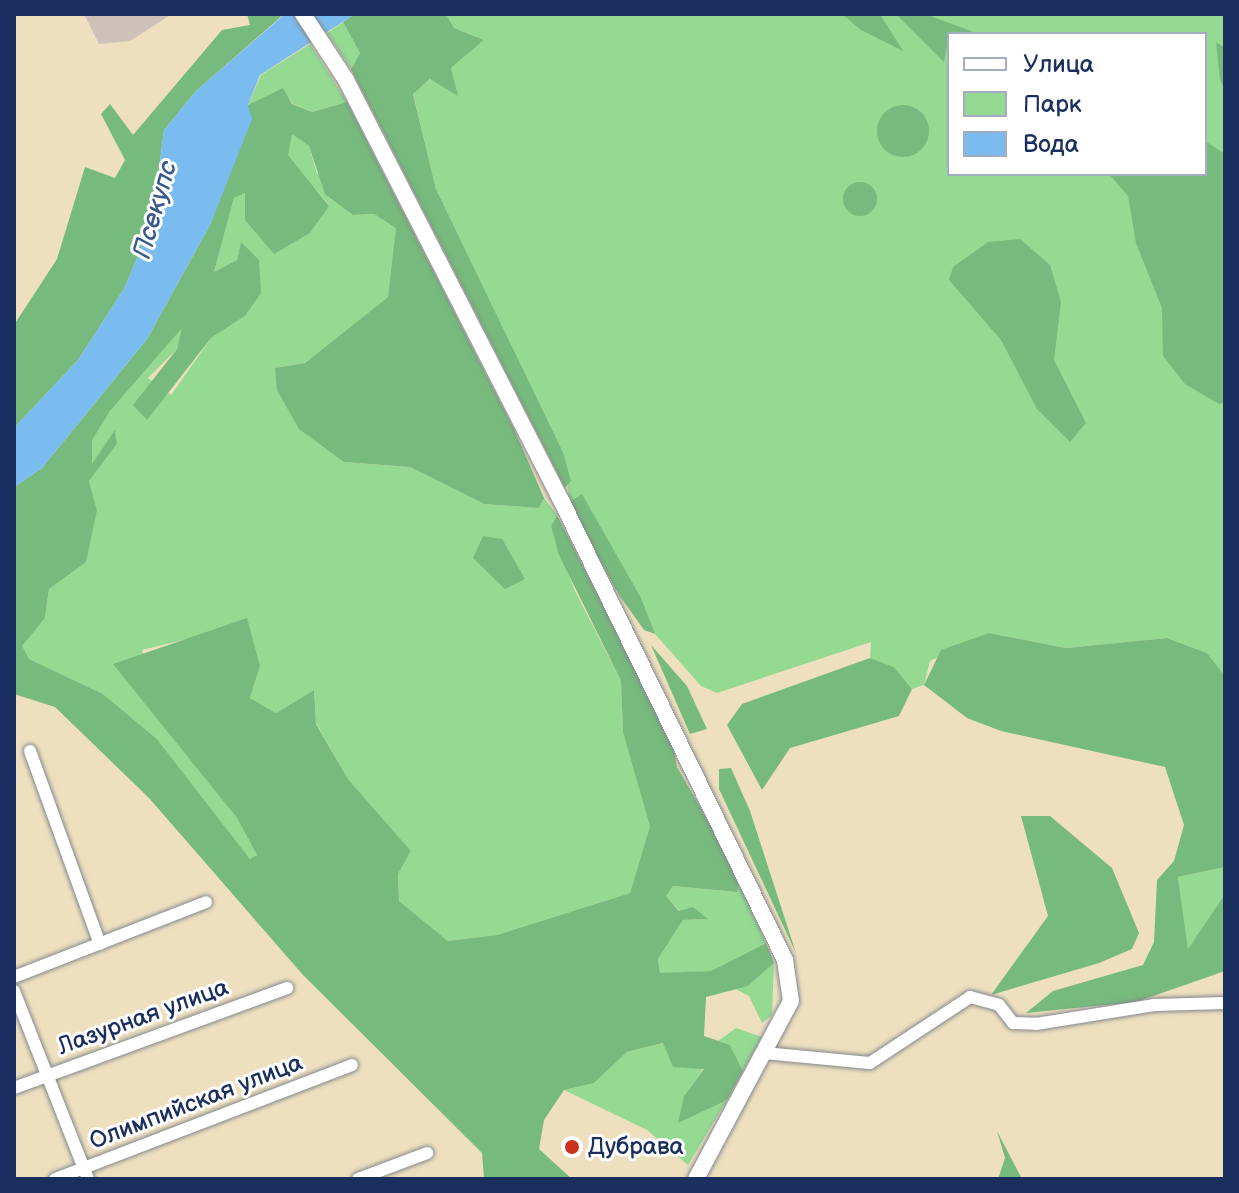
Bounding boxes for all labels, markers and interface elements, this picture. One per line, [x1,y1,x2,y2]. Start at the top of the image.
legend [947,32,1207,176]
text: Улица [1023,50,1094,79]
text: Парк [1023,90,1081,119]
text: Вода [1023,130,1079,159]
water label: Псекупс [127,157,185,263]
street label: Лазурная улица [54,973,232,1061]
street label: Олимпийская улица [86,1048,306,1156]
place label: Дубрава [588,1133,684,1161]
marker: Дубрава [563,1138,581,1156]

